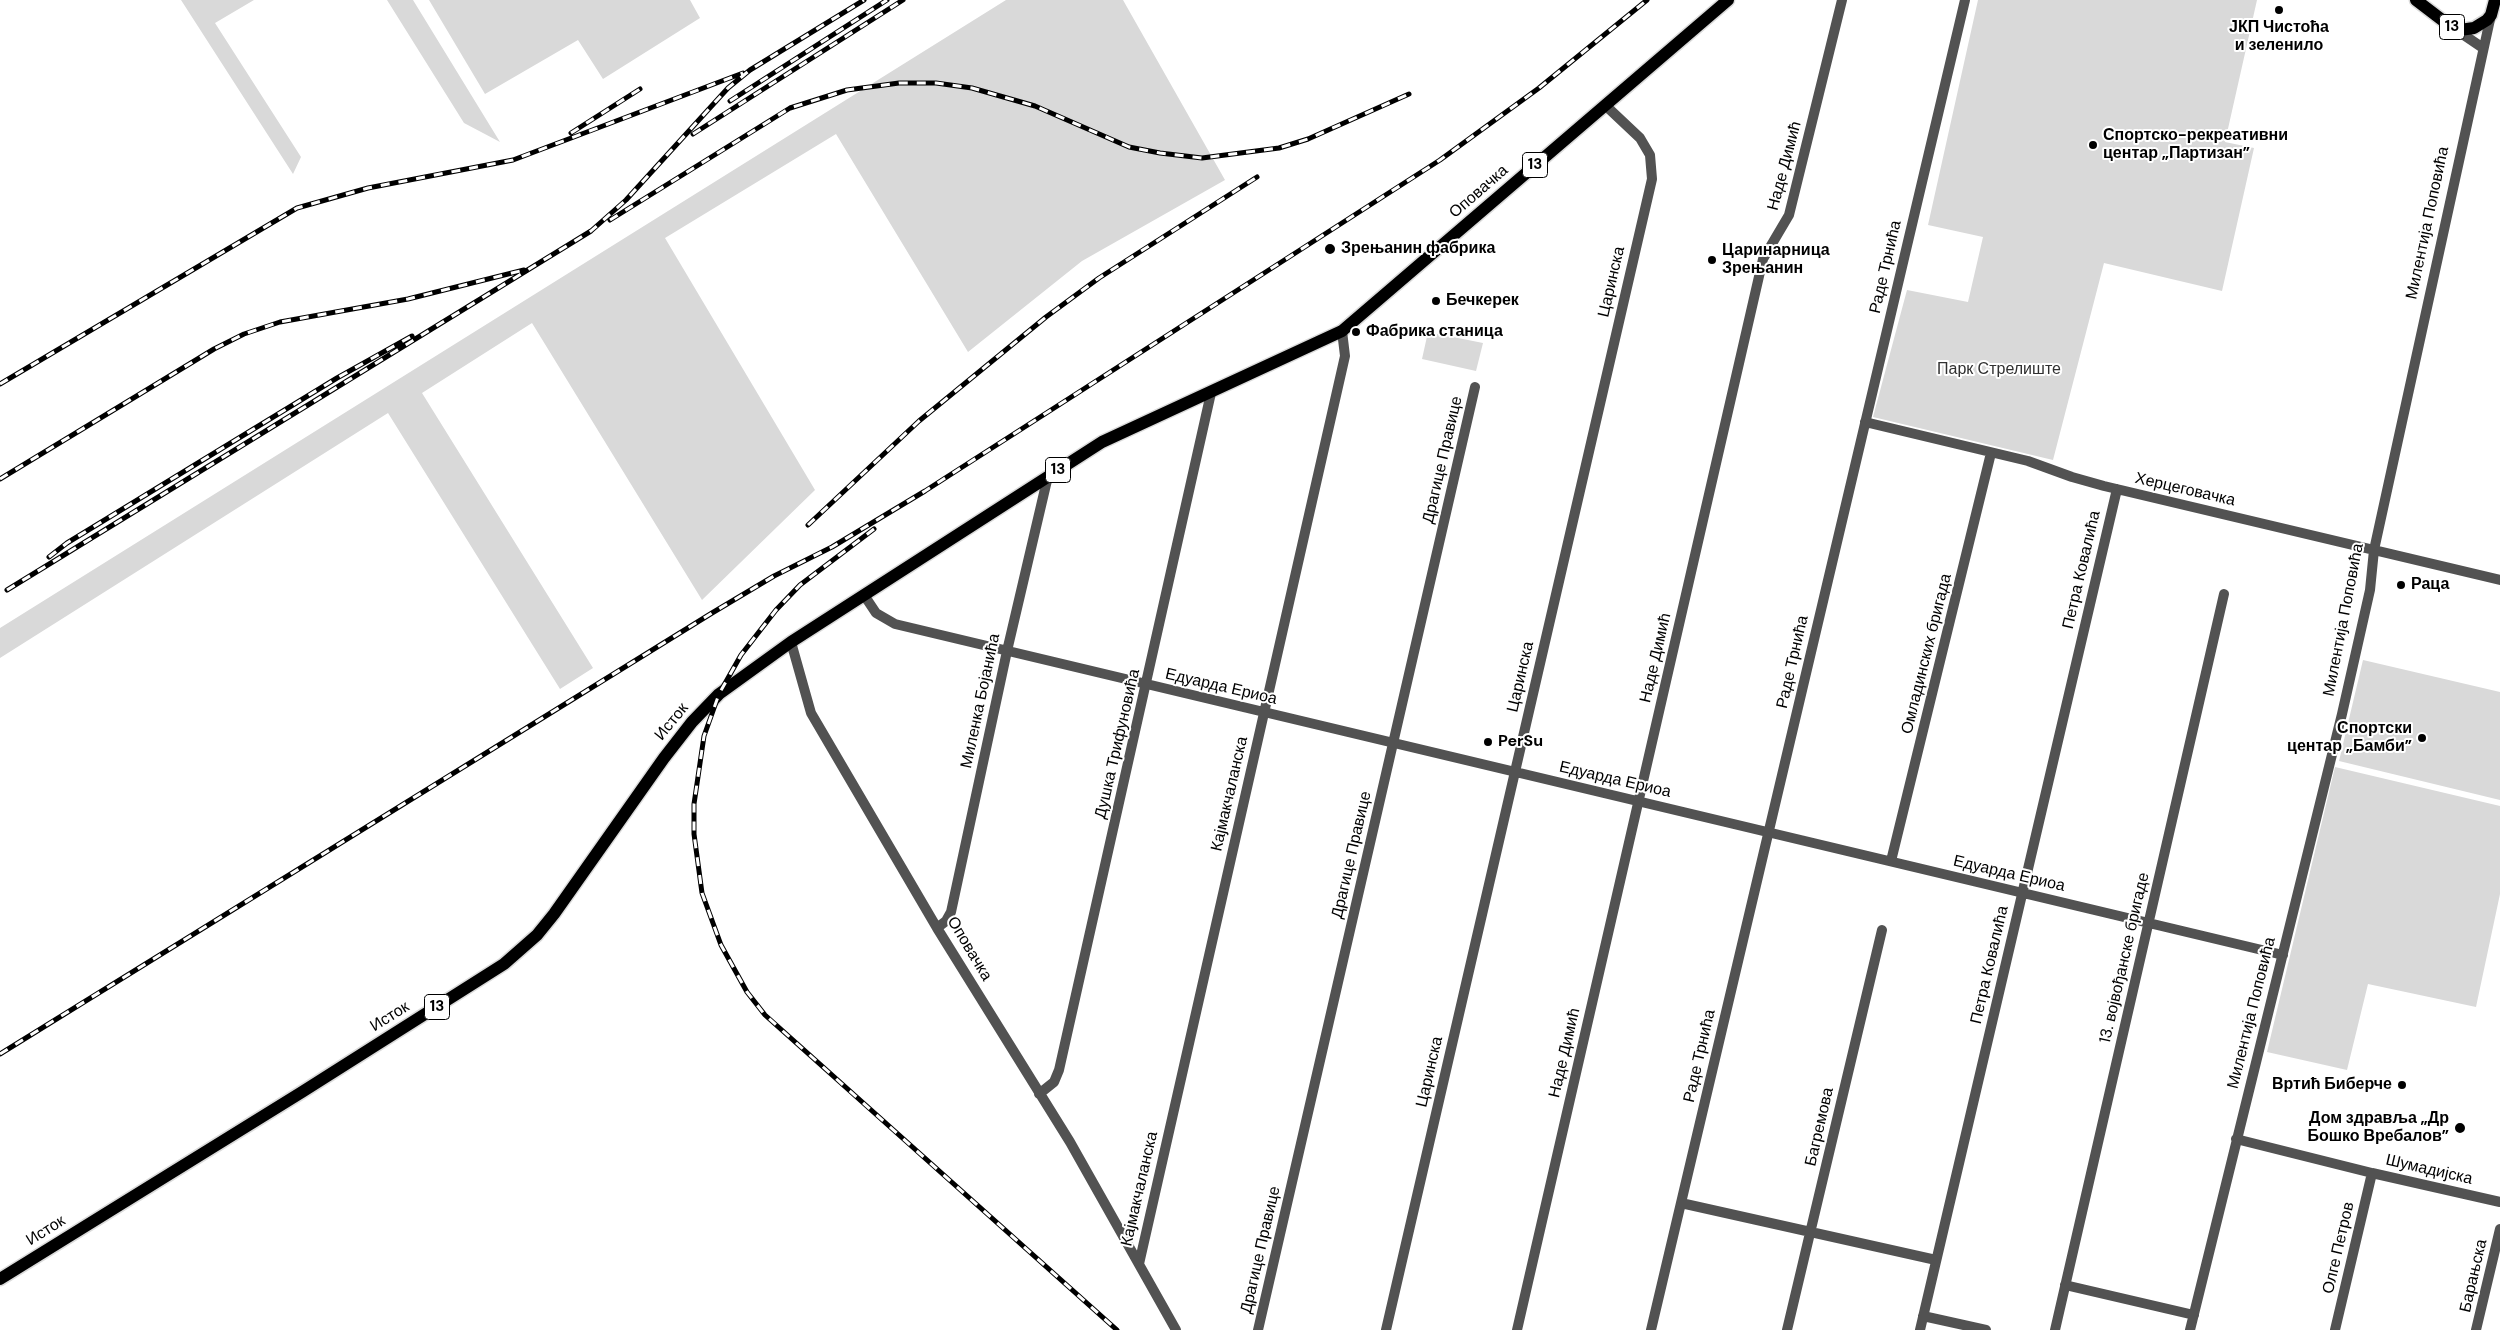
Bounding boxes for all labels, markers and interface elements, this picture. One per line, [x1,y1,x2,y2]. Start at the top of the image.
marker: ЈКП Чистоћа и зеленило [2273,4,2285,16]
road number: 13 [2440,15,2464,40]
place label: ЈКП Чистоћа и зеленило [2229,18,2329,56]
street label: Наде Димић [1764,119,1806,213]
place label: Спортско-рекреативни центар „Партизан” [2103,126,2288,164]
marker: Спортско-рекреативни центар „Партизан” [2087,139,2099,151]
street label: Милентија Поповића [2402,145,2454,301]
road number: 13 [1522,152,1548,178]
street label: Оповачка [1446,161,1512,223]
street label: Раде Трнића [1866,219,1906,315]
place label: Зрењанин фабрика [1341,239,1495,259]
place label: Царинарница Зрењанин [1722,241,1830,279]
marker: Зрењанин фабрика [1323,242,1337,256]
street label: Царинска [1595,245,1629,319]
marker: Царинарница Зрењанин [1706,254,1718,266]
place label: Бечкерек [1446,291,1519,311]
marker: Бечкерек [1430,295,1442,307]
place label: Фабрика станица [1366,322,1503,342]
marker: Фабрика станица [1350,326,1362,338]
park label: Парк Стрелиште [1937,360,2061,380]
street label: Драгице Правице [1419,394,1467,526]
road number: 13 [1046,458,1070,482]
street label: Херцеговачка [2133,469,2237,511]
street label: Петра Ковалића [2059,509,2105,631]
street label: Милентија Поповића [2320,542,2368,698]
street label: Омладинских бригада [1898,572,1956,736]
place label: Раца [2411,575,2449,595]
marker: Раца [2395,579,2407,591]
street label: Наде Димић [1636,611,1676,705]
street label: Раде Трнића [1773,614,1813,710]
street label: Миленка Бојанића [957,632,1005,770]
street label: Царинска [1504,640,1538,714]
street label: Едуарда Ериоа [1163,665,1279,709]
street label: Душка Трифуновића [1091,667,1145,821]
street label: Исток [651,699,693,745]
place label: Спортски центар „Бамби” [2287,719,2412,757]
place label: PerSu [1498,732,1543,752]
marker: Спортски центар „Бамби” [2416,732,2428,744]
street label: Кајмакчаланска [1207,735,1253,853]
marker: PerSu [1482,736,1494,748]
street label: Едуарда Ериоа [1557,758,1673,802]
street label: Драгице Правице [1328,789,1376,921]
street label: Едуарда Ериоа [1951,852,2067,896]
street label: 13. војвођанске бригаде [2096,871,2154,1045]
street label: Петра Ковалића [1967,904,2013,1026]
street label: Оповачка [942,913,996,985]
street label: Милентија Поповића [2224,935,2280,1091]
road number: 13 [424,994,450,1020]
street label: Исток [367,998,413,1036]
street label: Наде Димић [1545,1006,1585,1100]
street label: Раде Трнића [1680,1008,1720,1104]
street label: Царинска [1413,1035,1447,1109]
place label: Вртић Биберче [2272,1075,2392,1095]
marker: Вртић Биберче [2396,1079,2408,1091]
street label: Багремова [1802,1086,1838,1168]
place label: Дом здравља „Др Бошко Вребалов” [2307,1109,2449,1147]
marker: Дом здравља „Др Бошко Вребалов” [2453,1121,2467,1135]
street label: Кајмакчаланска [1117,1130,1163,1248]
street label: Шумадијска [2384,1151,2474,1189]
street label: Драгице Правице [1237,1184,1285,1316]
street label: Олге Петров [2319,1200,2359,1296]
street label: Исток [23,1212,69,1250]
street label: Барањска [2456,1238,2492,1314]

